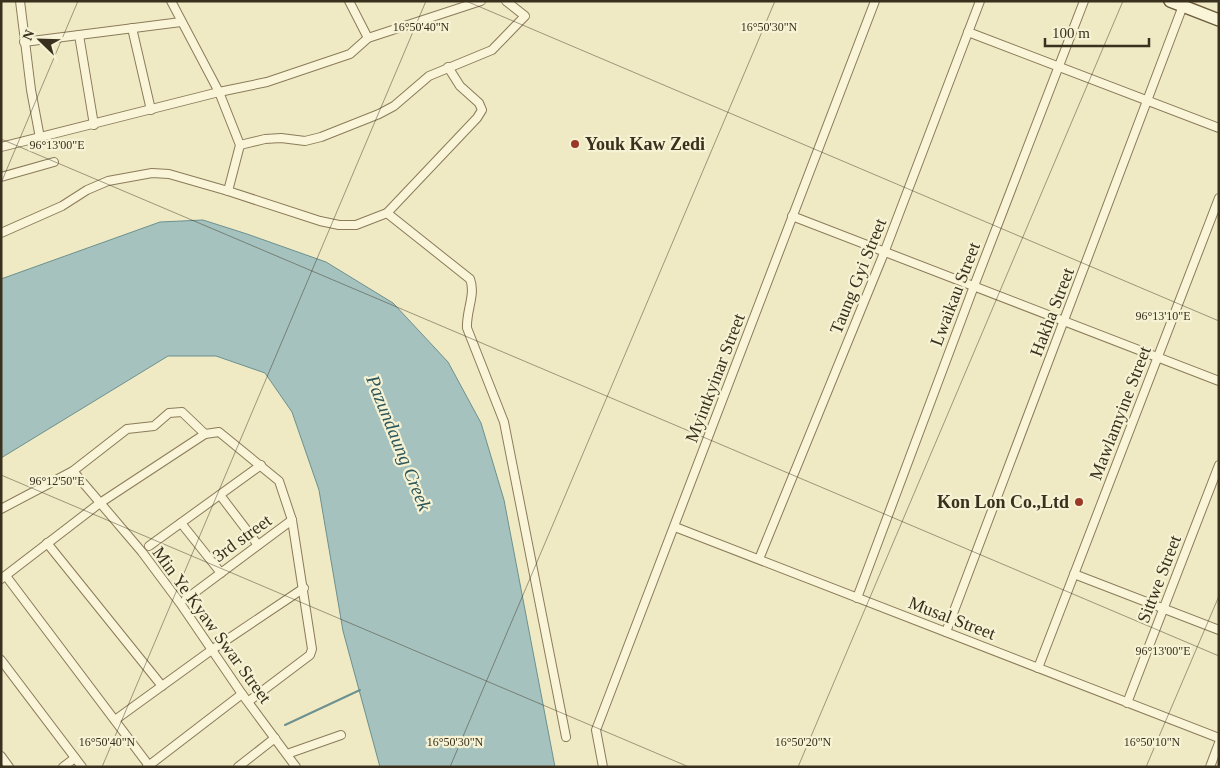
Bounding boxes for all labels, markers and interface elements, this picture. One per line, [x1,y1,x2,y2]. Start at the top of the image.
north arrow [15,15,65,65]
scale bar [1045,15,1149,47]
text: 16°50'40"N [393,20,450,34]
text: 16°50'30"N [741,20,798,34]
text: 100 m [1052,25,1090,41]
text: N [20,28,37,43]
place label: Youk Kaw Zedi [585,134,705,154]
text: 96°13'00"E [29,138,85,152]
marker: Youk Kaw Zedi [569,138,581,150]
street label: Taung Gyi Street [826,215,890,337]
street label: Lwaikau Street [926,239,984,349]
street label: Hakha Street [1026,265,1078,359]
text: 96°13'10"E [1135,309,1191,323]
street label: Myintkyinar Street [681,311,749,445]
street label: Mawlamyine Street [1085,343,1155,483]
water label: Pazundaung Creek [362,371,436,514]
text: 96°12'50"E [29,474,85,488]
place label: Kon Lon Co.,Ltd [937,492,1069,512]
marker: Kon Lon Co.,Ltd [1073,496,1085,508]
street label: 3rd street [209,510,275,566]
street label: Sittwe Street [1133,532,1185,626]
street label: Min Ye Kyaw Swar Street [149,543,275,707]
street label: Musal Street [906,592,998,644]
text: 96°13'00"E [1135,644,1191,658]
text: 16°50'40"N [79,735,136,749]
text: 16°50'30"N [427,735,484,749]
text: 16°50'20"N [775,735,832,749]
text: 16°50'10"N [1124,735,1181,749]

